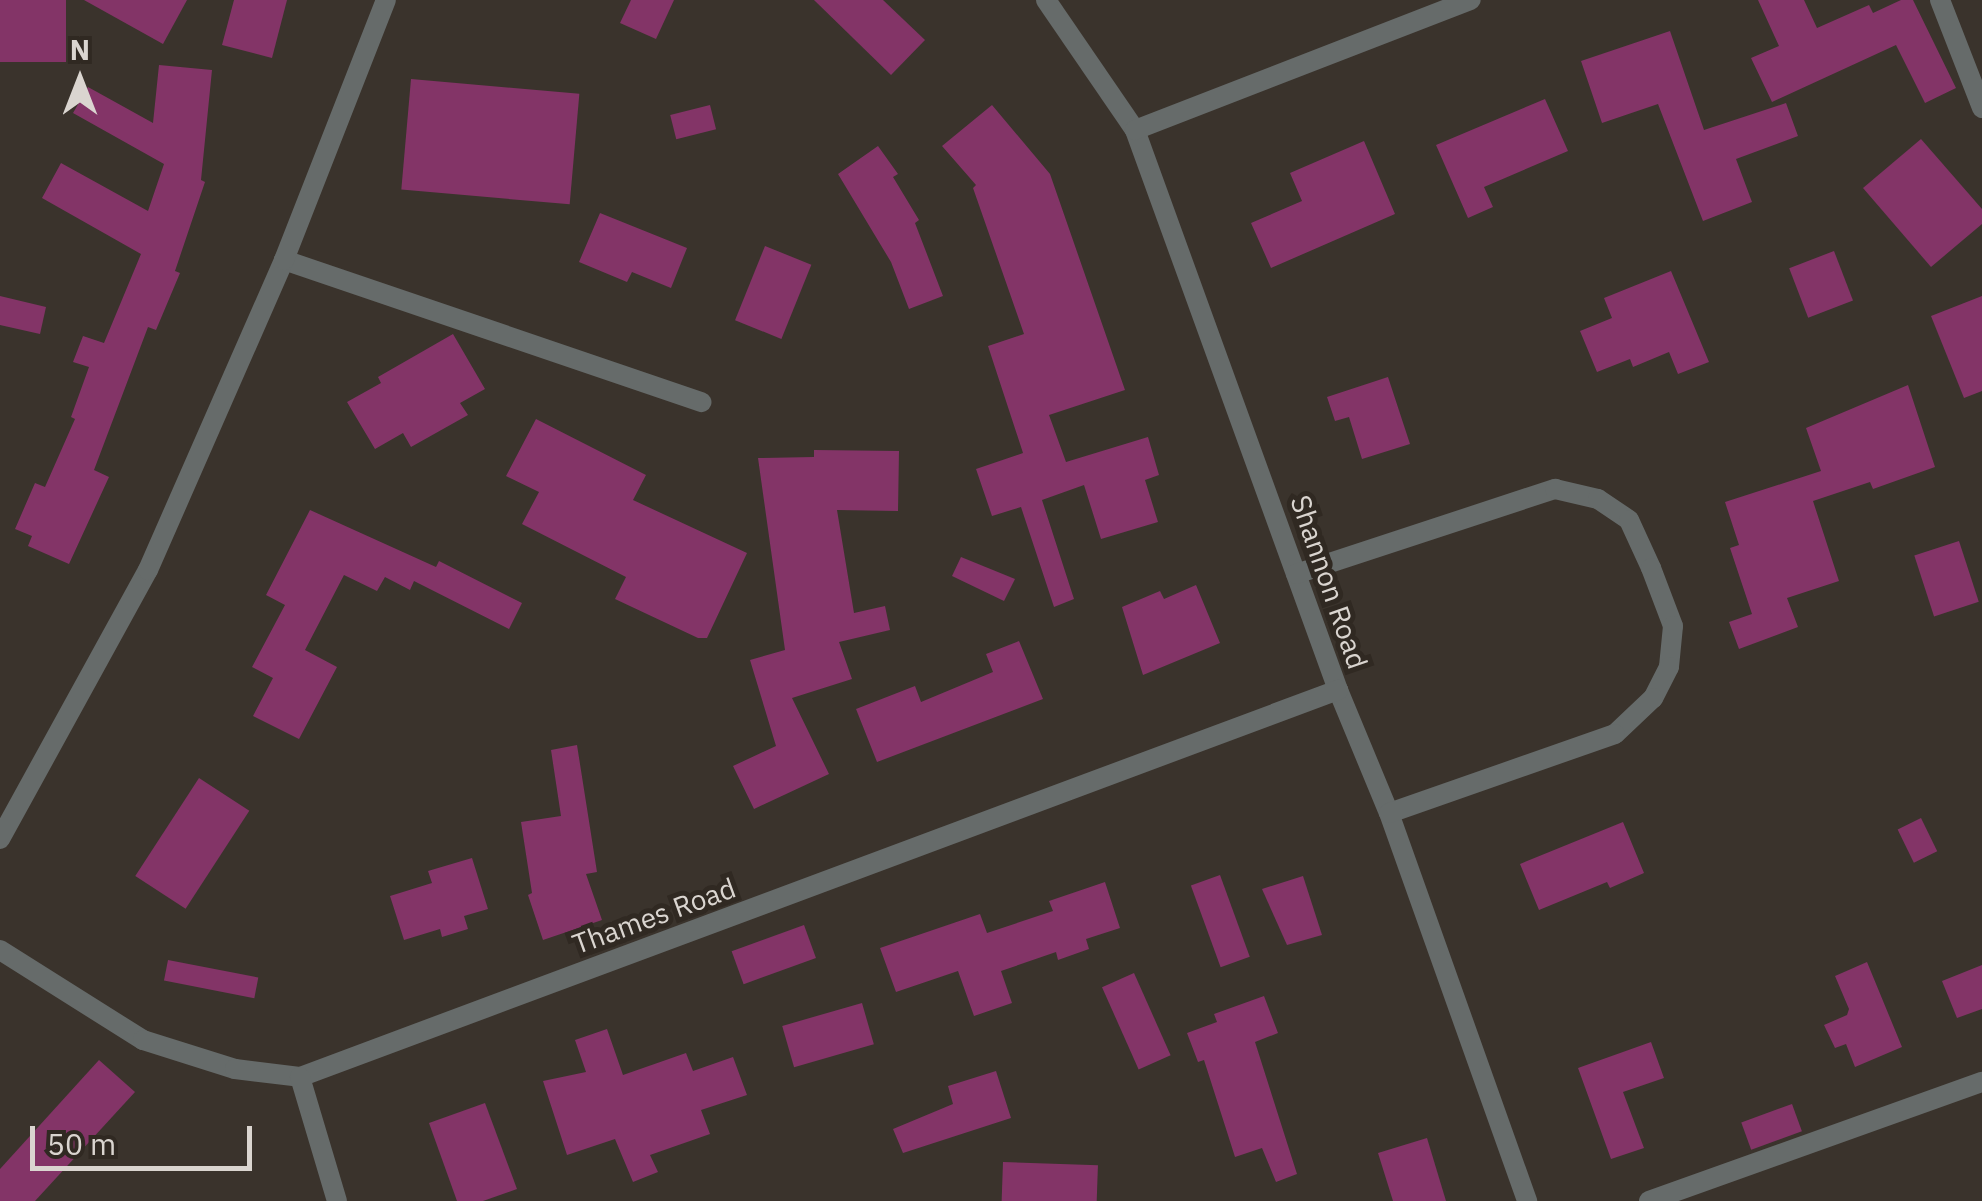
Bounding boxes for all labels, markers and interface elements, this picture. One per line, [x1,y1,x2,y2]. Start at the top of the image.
north arrow [30,30,130,130]
text: N [70,31,90,68]
street label: Shannon Road [1284,491,1374,673]
street label: Thames Road [568,871,740,961]
scale bar [35,1106,258,1168]
text: 50 m [47,1124,116,1163]

